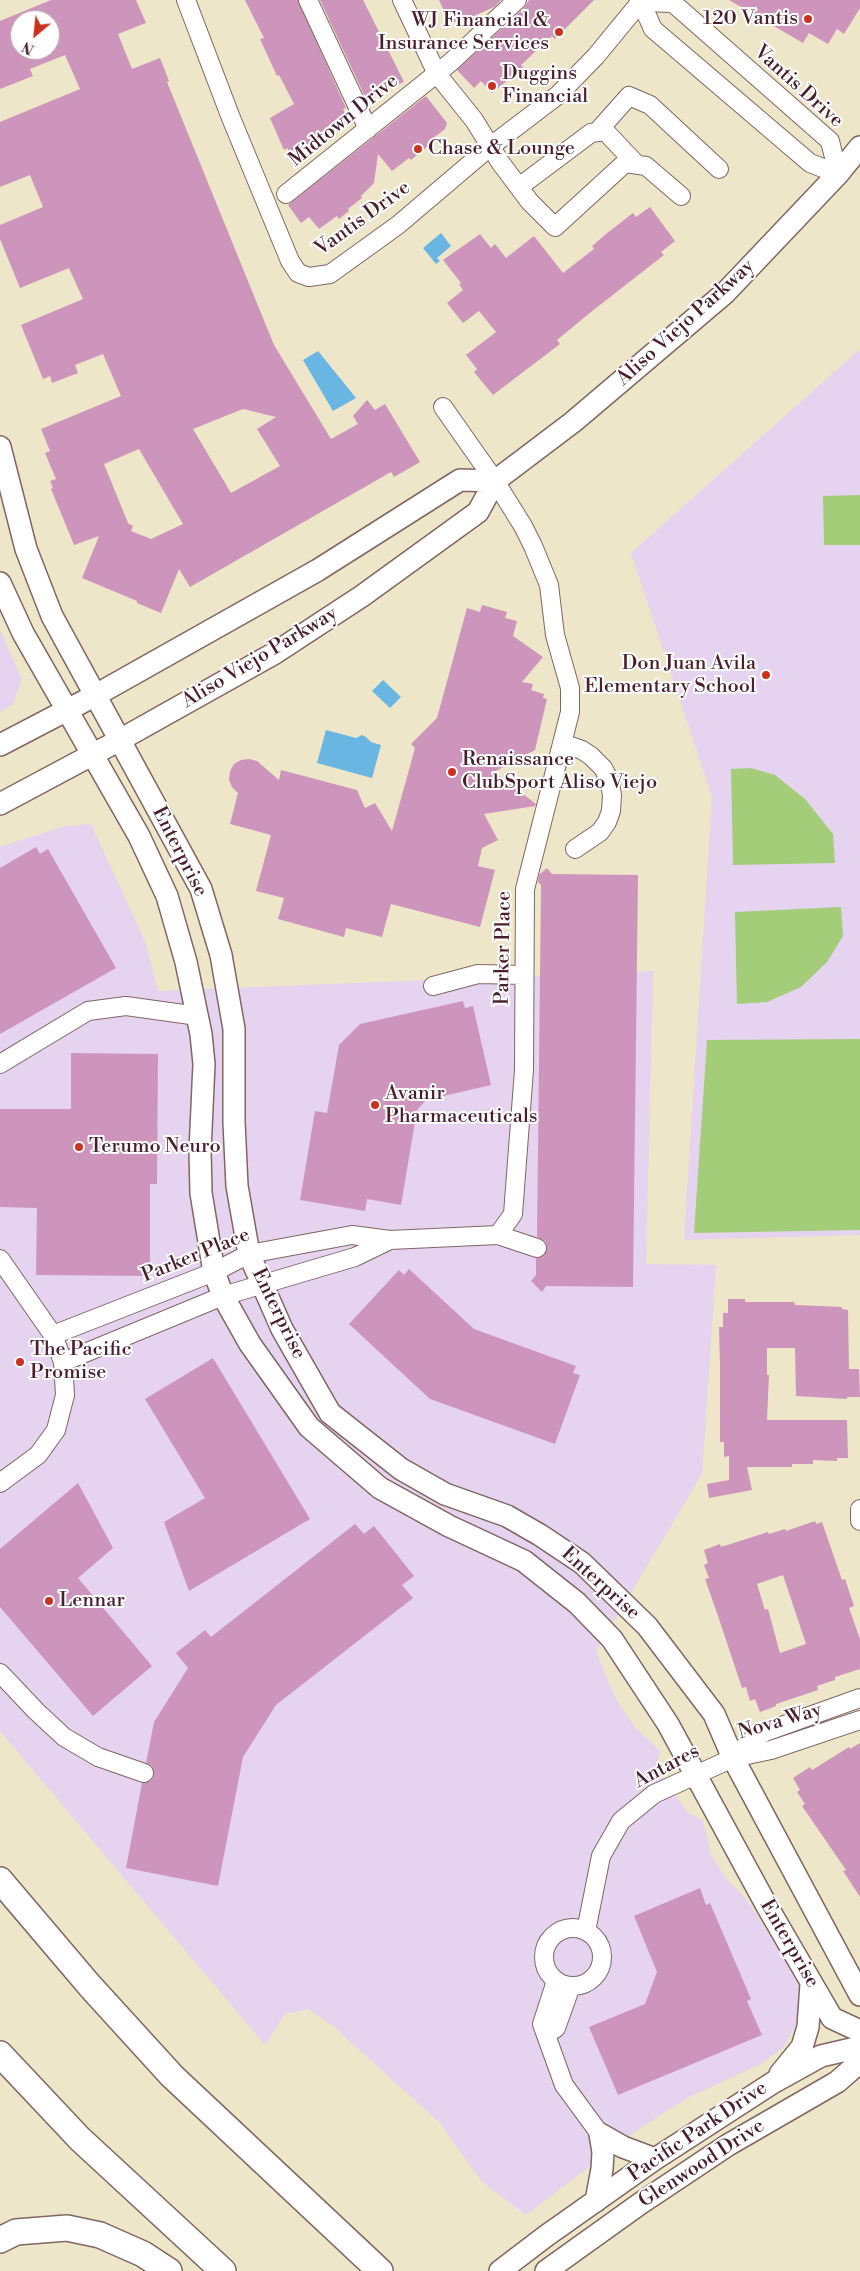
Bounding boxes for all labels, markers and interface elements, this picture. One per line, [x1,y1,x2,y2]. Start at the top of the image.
place label: 120 Vantis [703,7,798,31]
place label: WJ Financial & Insurance Services [378,9,549,56]
north arrow [10,10,60,60]
marker: 120 Vantis [802,13,814,25]
marker: WJ Financial & Insurance Services [553,26,565,38]
text: N [19,37,38,58]
street label: Vantis Drive [748,41,848,133]
place label: Duggins Financial [502,62,588,109]
street label: Midtown Drive [284,69,404,173]
marker: Duggins Financial [486,80,498,92]
place label: Chase & Lounge [428,137,575,161]
marker: Chase & Lounge [412,143,424,155]
street label: Vantis Drive [311,176,415,262]
street label: Aliso Viejo Parkway [612,255,760,391]
street label: Aliso Viejo Parkway [178,602,342,714]
place label: Don Juan Avila Elementary School [584,652,756,699]
marker: Don Juan Avila Elementary School [760,669,772,681]
place label: Renaissance ClubSport Aliso Viejo [462,748,657,795]
marker: Renaissance ClubSport Aliso Viejo [446,766,458,778]
street label: Enterprise [146,803,212,901]
street label: Parker Place [491,891,517,1005]
place label: Avanir Pharmaceuticals [385,1082,538,1129]
marker: Avanir Pharmaceuticals [369,1099,381,1111]
place label: Terumo Neuro [89,1135,221,1159]
marker: Terumo Neuro [73,1141,85,1153]
street label: Parker Place [139,1223,253,1289]
street label: Enterprise [246,1265,310,1363]
place label: The Pacific Promise [30,1338,132,1385]
marker: The Pacific Promise [14,1356,26,1368]
street label: Enterprise [556,1542,644,1626]
place label: Lennar [59,1589,125,1613]
marker: Lennar [43,1595,55,1607]
street label: Nova Way [735,1699,825,1745]
street label: Antares [630,1740,704,1794]
street label: Enterprise [754,1896,824,1992]
street label: Pacific Park Drive [624,2077,772,2187]
street label: Glenwood Drive [635,2114,769,2214]

